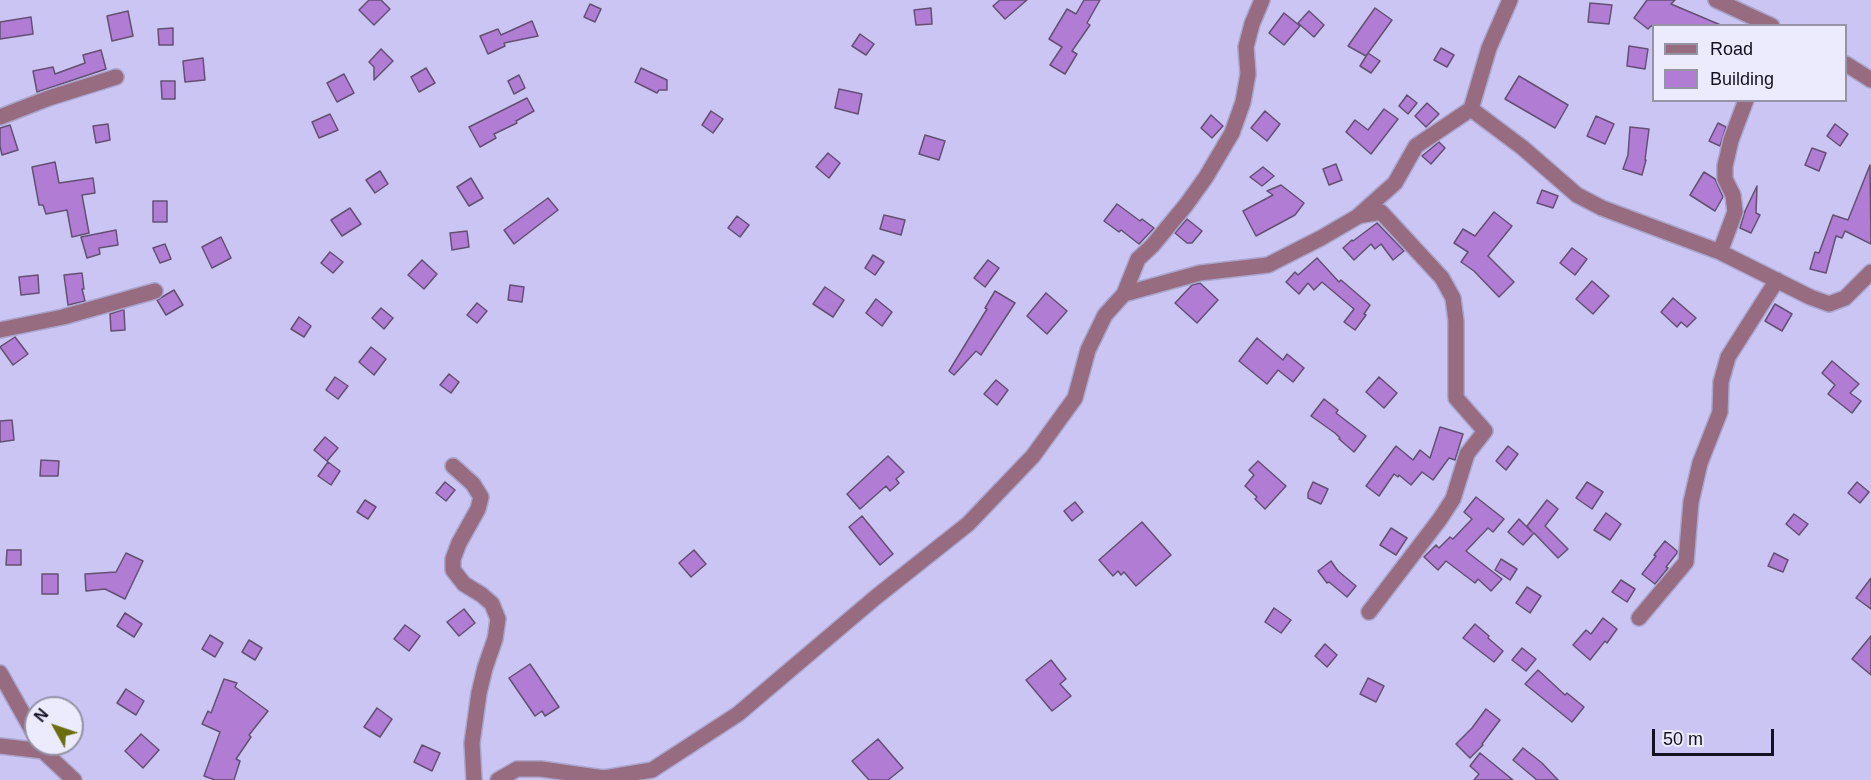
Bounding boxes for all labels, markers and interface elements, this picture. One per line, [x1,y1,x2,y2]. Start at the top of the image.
legend [1652,24,1847,102]
text: Road [1710,39,1753,59]
text: Building [1710,69,1774,89]
north arrow [24,696,84,756]
text: N [31,706,52,725]
scale bar [1655,717,1776,755]
text: 50 m [1663,729,1703,749]

